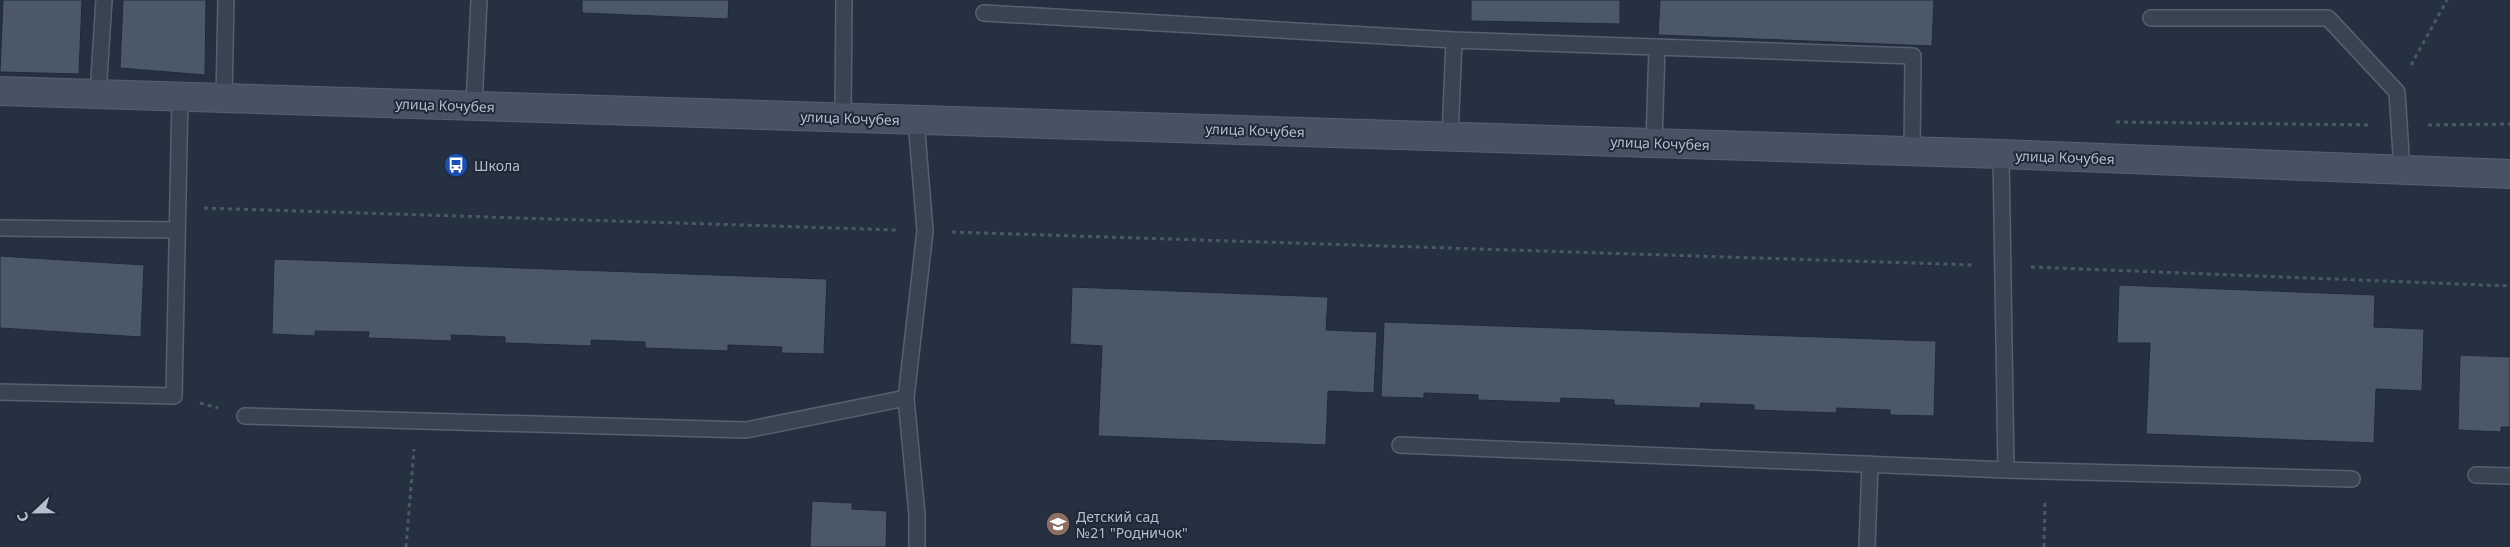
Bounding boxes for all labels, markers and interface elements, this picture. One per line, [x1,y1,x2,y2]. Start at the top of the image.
street label: улица Кочубея [395,94,495,116]
street label: улица Кочубея [800,107,900,129]
street label: улица Кочубея [1205,119,1305,141]
street label: улица Кочубея [1610,132,1710,154]
street label: улица Кочубея [2015,146,2115,168]
bus stop icon: Школа [443,152,469,178]
place label: Школа [474,156,520,175]
north arrow [10,487,60,537]
place label: Детский сад №21 "Родничок" [1076,507,1188,542]
text: С [12,509,33,525]
school or university icon: Детский сад №21 "Родничок" [1045,511,1071,537]

